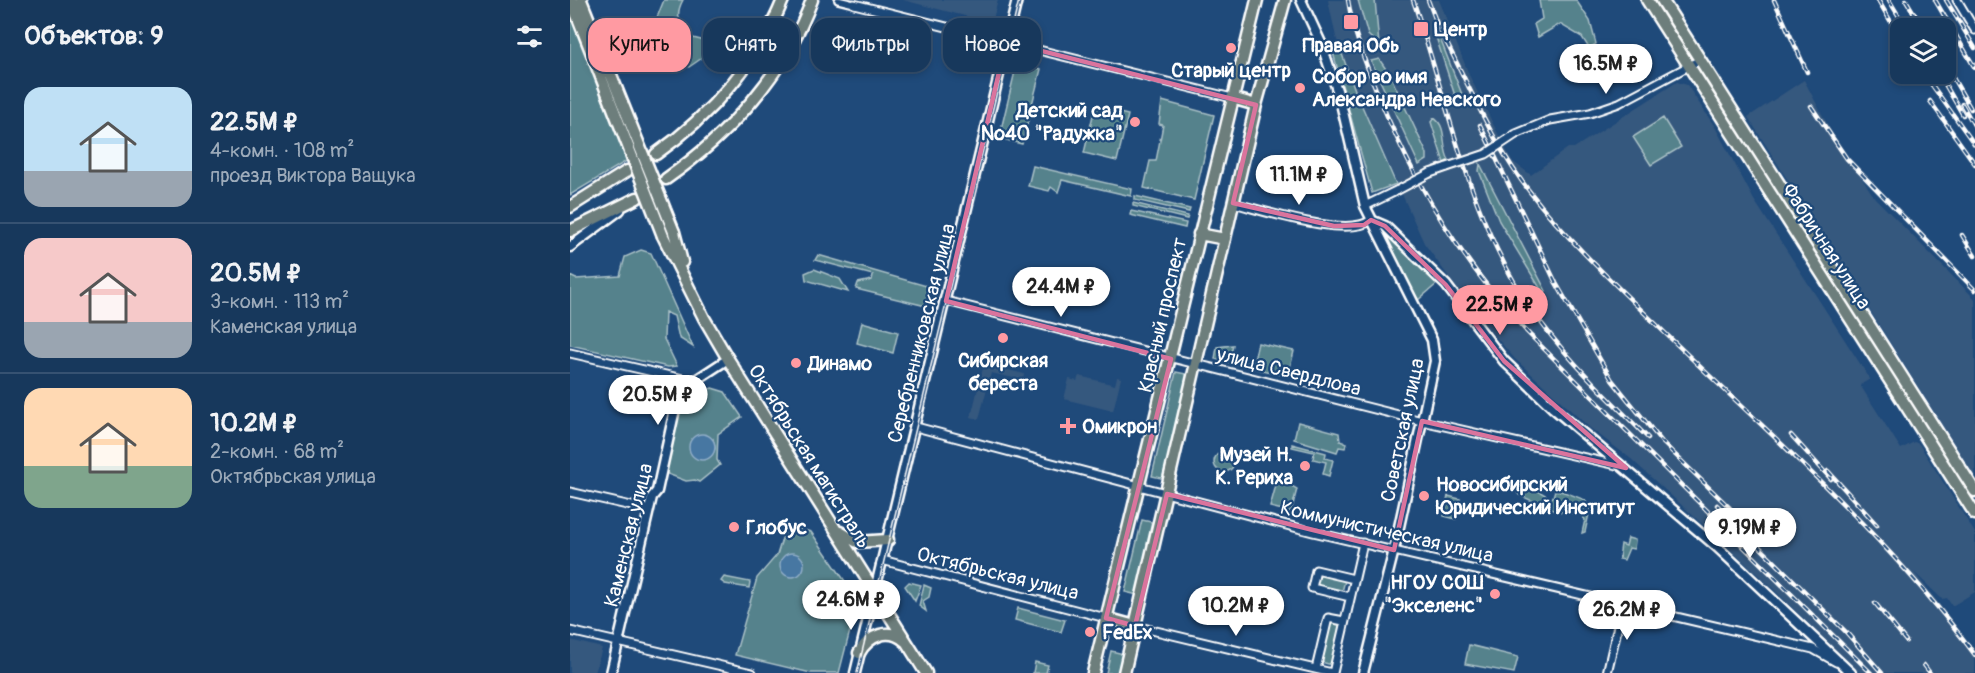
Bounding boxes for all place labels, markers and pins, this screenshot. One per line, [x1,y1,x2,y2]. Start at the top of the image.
marker: Правая Обь [1342,13,1360,31]
place label: Центр [1434,17,1488,42]
marker: Центр [1412,20,1430,38]
place label: Правая Обь [1303,33,1400,58]
marker: Старый центр [1224,41,1238,55]
pin: 16.5M ₽ [1551,44,1661,95]
place label: Старый центр [1171,58,1291,83]
place label: Собор во имя Александра Невского [1312,64,1502,112]
marker: Собор во имя Александра Невского [1293,81,1307,95]
place label: Детский сад №40 "Радужка" [981,98,1124,146]
marker: Детский сад №40 "Радужка" [1128,115,1142,129]
pin: 11.1M ₽ [1244,155,1354,206]
pin: 24.4M ₽ [1006,267,1116,318]
pin: 22.5M ₽ [1445,285,1555,336]
marker: Сибирская береста [996,331,1010,345]
place label: Сибирская береста [958,348,1048,396]
place label: Динамо [807,351,872,376]
marker: Динамо [789,356,803,370]
pin: 20.5M ₽ [603,375,713,426]
place label: Омикрон [1082,414,1157,439]
marker: Омикрон [1059,417,1077,435]
place label: Музей Н. К. Рериха [1215,442,1293,490]
marker: Музей Н. К. Рериха [1298,459,1312,473]
place label: Новосибирский Юридический Институт [1435,472,1636,520]
marker: Новосибирский Юридический Институт [1417,489,1431,503]
pin: 9.19M ₽ [1695,508,1805,559]
place label: Глобус [746,515,807,540]
marker: Глобус [727,520,741,534]
place label: НГОУ СОШ "Экселенс" [1384,570,1484,618]
pin: 24.6M ₽ [796,580,906,631]
pin: 10.2M ₽ [1181,586,1291,637]
marker: НГОУ СОШ "Экселенс" [1488,587,1502,601]
pin: 26.2M ₽ [1572,590,1682,641]
place label: FedEx [1102,620,1153,645]
marker: FedEx [1083,625,1097,639]

